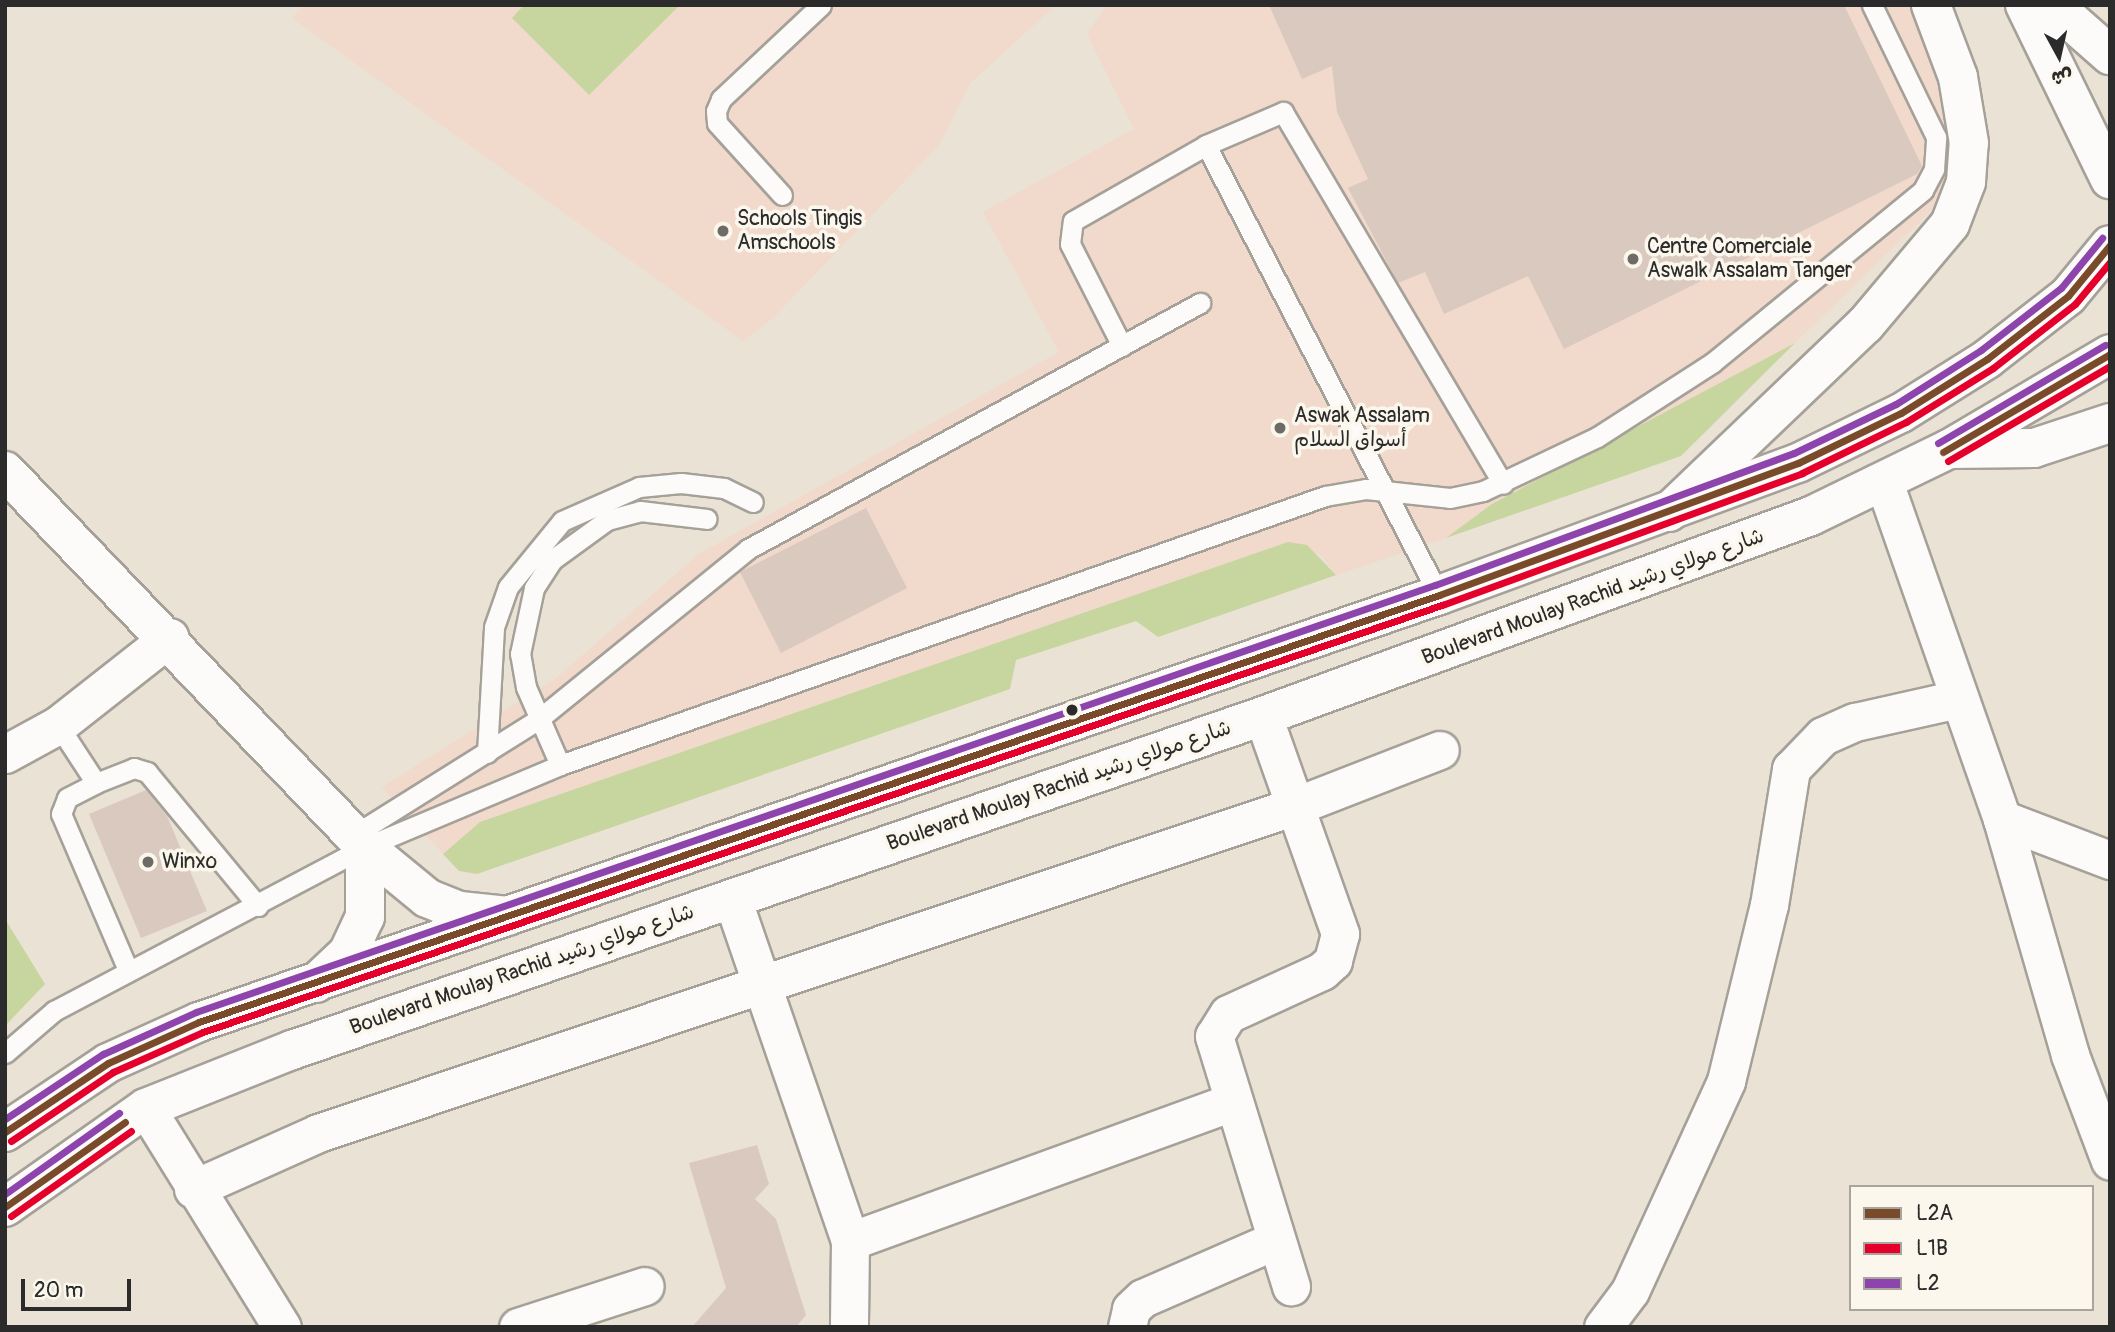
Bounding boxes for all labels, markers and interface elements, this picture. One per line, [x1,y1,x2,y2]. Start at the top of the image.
north arrow [2024,21,2094,91]
text: ش [2050,63,2074,90]
place label: Schools Tingis Amschools [737,206,862,256]
marker: Schools Tingis Amschools [715,223,731,239]
place label: Centre Comerciale Aswalk Assalam Tanger [1647,234,1852,284]
marker: Centre Comerciale Aswalk Assalam Tanger [1625,251,1641,267]
place label: Aswak Assalam أسواق السلام [1294,403,1430,453]
marker: Aswak Assalam أسواق السلام [1272,420,1288,436]
street label: Boulevard Moulay Rachid شارع مولاي رشيد [1418,523,1768,671]
unlabelled marker [1065,703,1079,717]
street label: Boulevard Moulay Rachid شارع مولاي رشيد [884,715,1234,857]
place label: Winxo [162,849,217,875]
marker: Winxo [140,854,156,870]
street label: Boulevard Moulay Rachid شارع مولاي رشيد [347,899,697,1041]
legend [1849,1185,2094,1311]
text: L2A [1916,1200,1953,1227]
text: L1B [1916,1235,1948,1262]
scale bar [24,1266,135,1310]
text: L2 [1916,1270,1940,1297]
text: 20 m [34,1277,83,1304]

